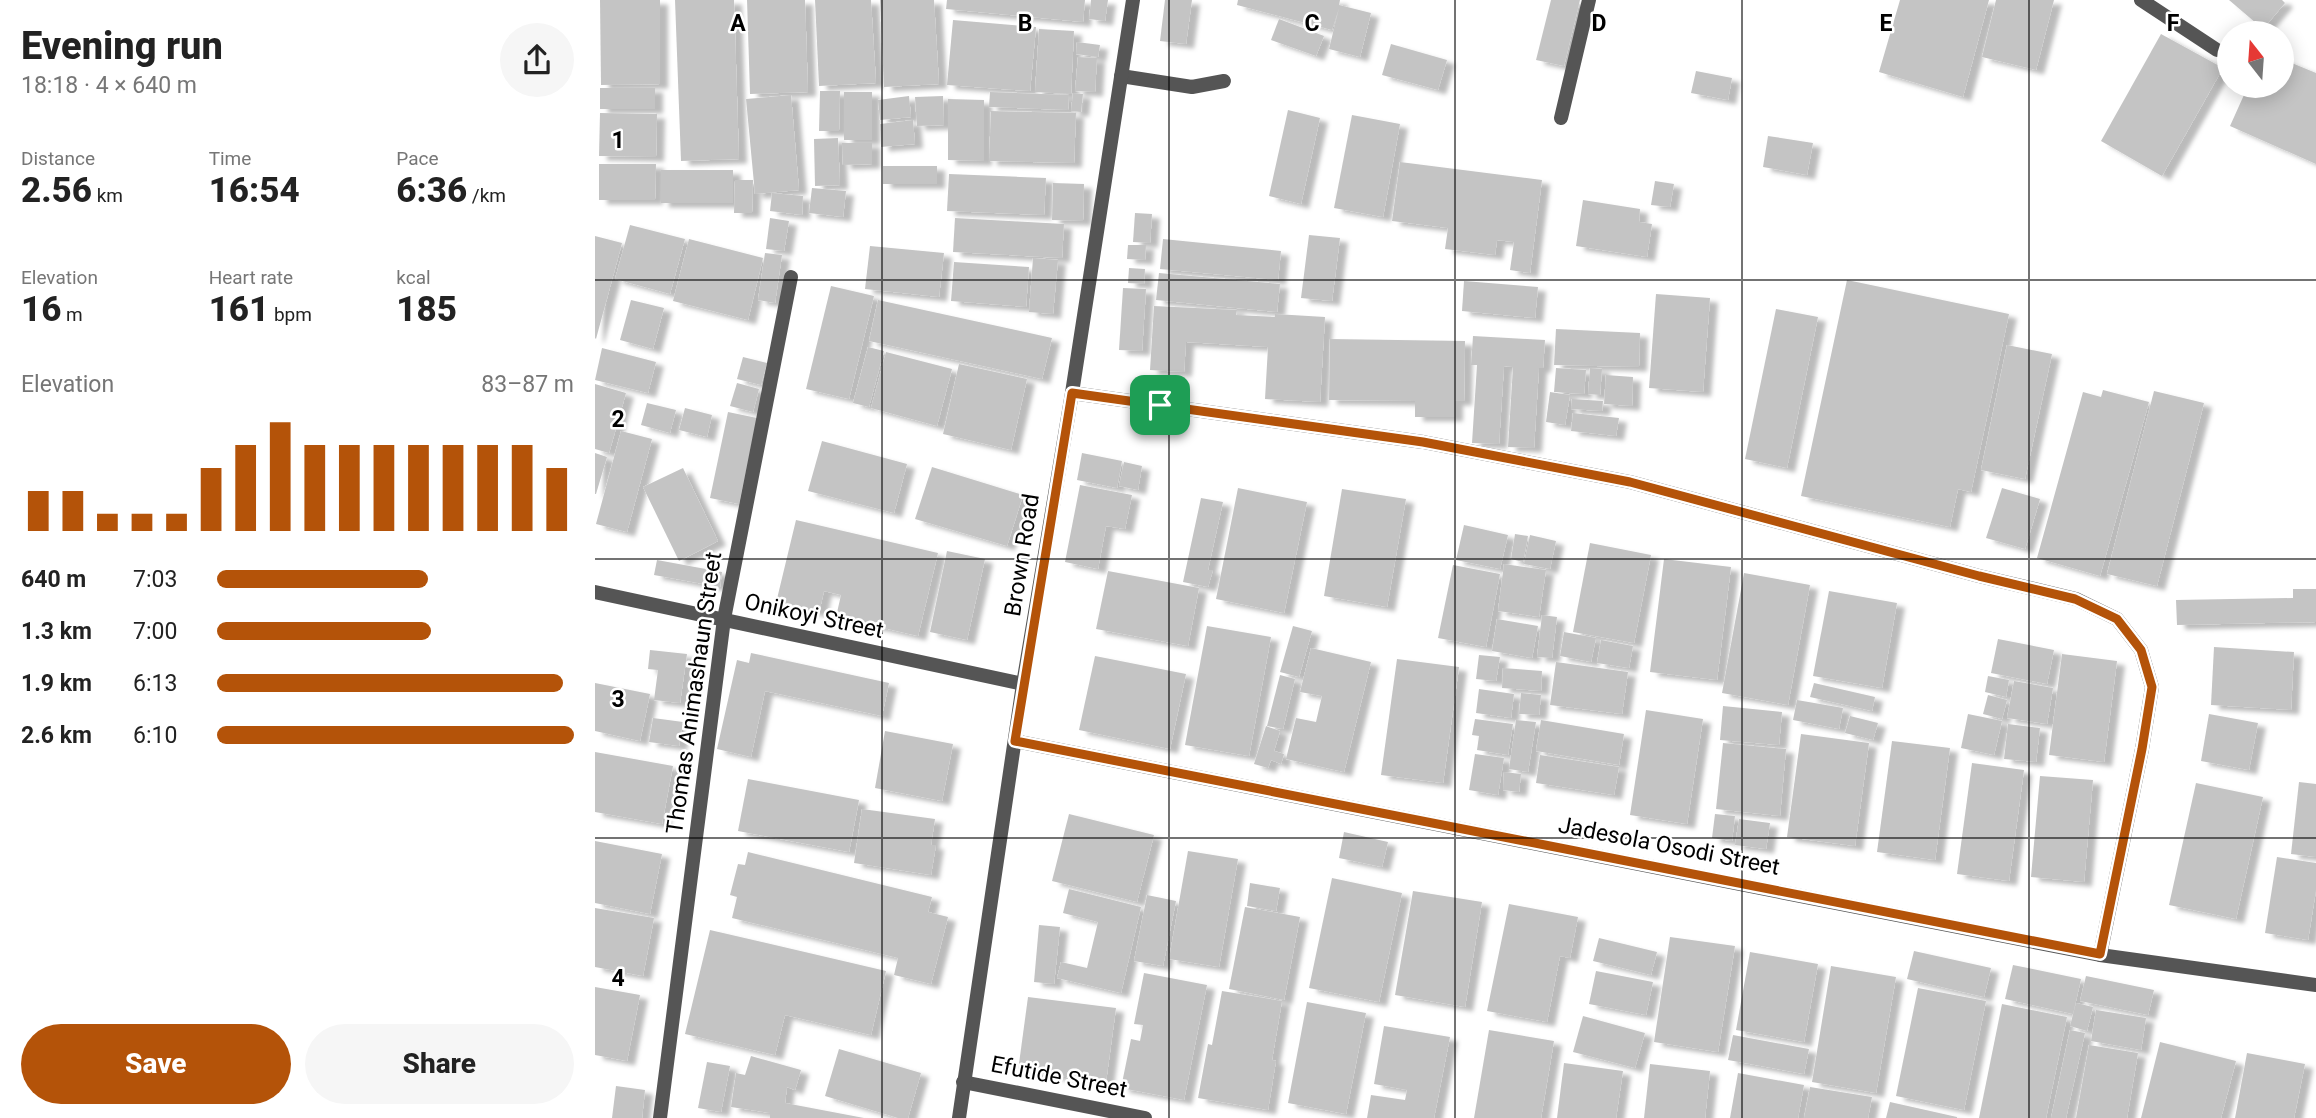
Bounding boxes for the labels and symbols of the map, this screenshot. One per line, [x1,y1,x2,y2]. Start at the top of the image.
text: A [730,10,746,37]
text: B [1018,10,1032,37]
text: C [1304,10,1320,37]
text: D [1592,10,1606,37]
text: E [1880,10,1893,37]
text: F [2167,10,2180,37]
north arrow [2217,21,2294,98]
text: 1 [611,127,625,154]
pin [1130,375,1190,435]
text: 2 [611,406,625,433]
street label: Brown Road [999,492,1045,618]
street label: Thomas Animashaun Street [661,550,727,836]
street label: Onikoyi Street [742,588,886,644]
text: 3 [611,686,625,713]
street label: Jadesola Osodi Street [1556,811,1782,881]
text: 4 [611,965,625,992]
street label: Efutide Street [989,1051,1129,1103]

